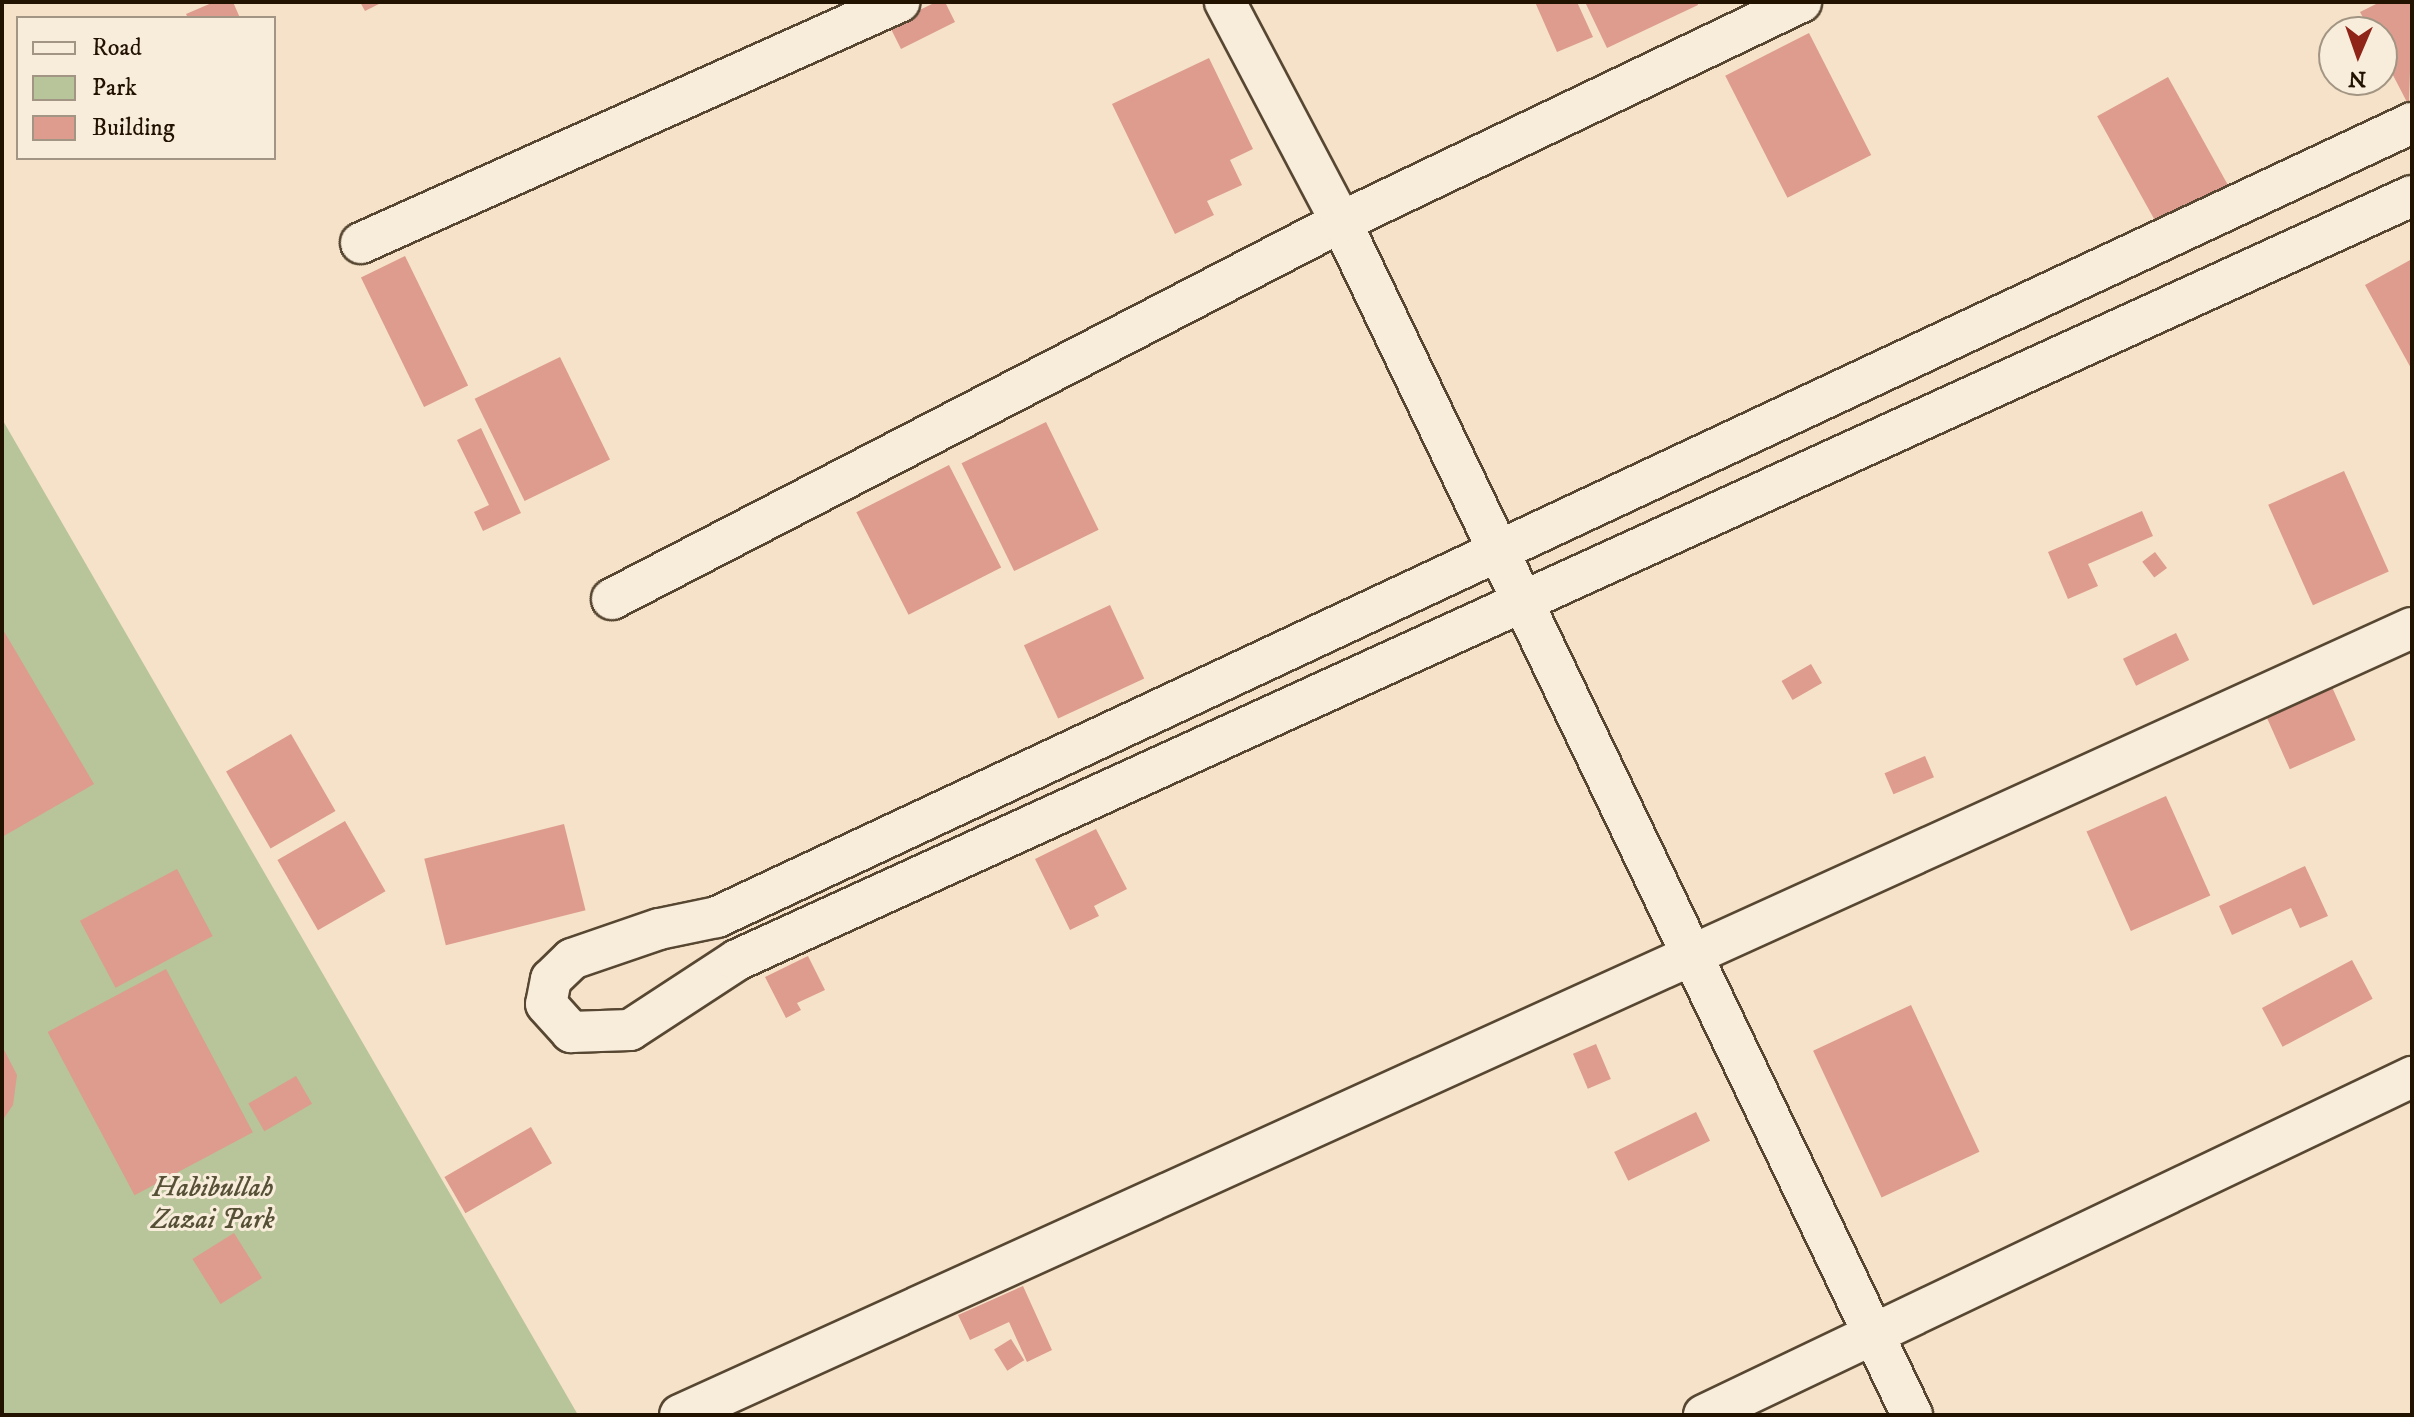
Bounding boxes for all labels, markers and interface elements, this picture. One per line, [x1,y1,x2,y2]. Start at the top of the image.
legend [16,16,276,160]
north arrow [2318,16,2398,96]
text: Road [92,33,142,63]
text: N [2348,65,2367,92]
text: Park [92,73,137,103]
text: Building [92,113,175,143]
park label: Habibullah Zazai Park [151,1171,275,1237]

